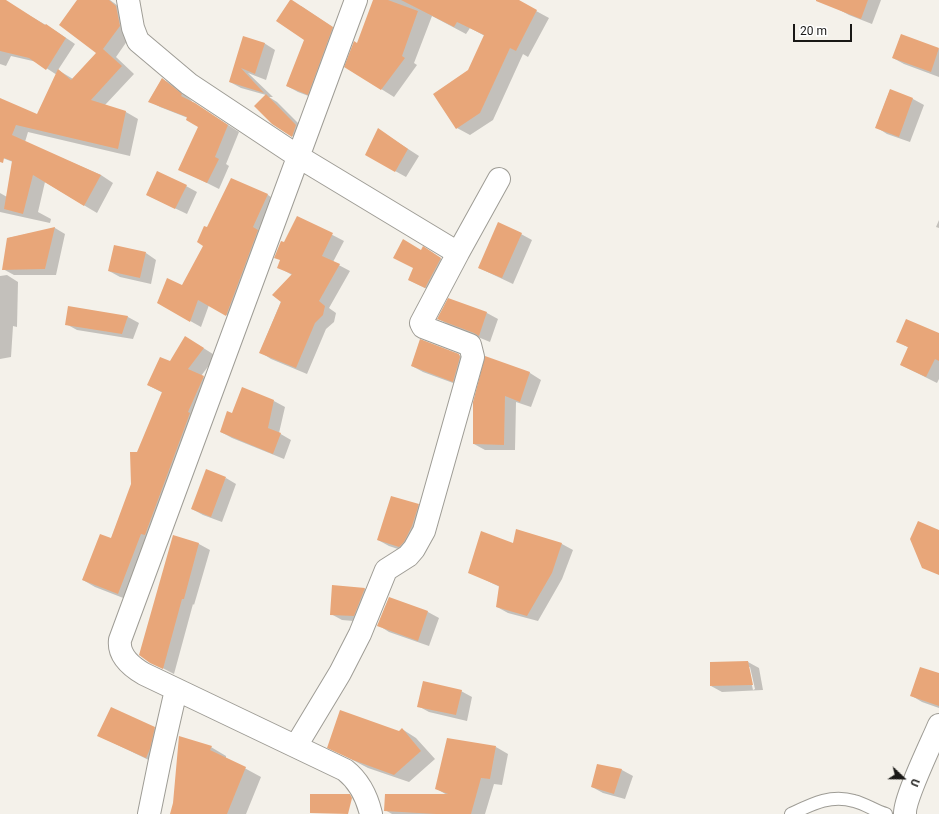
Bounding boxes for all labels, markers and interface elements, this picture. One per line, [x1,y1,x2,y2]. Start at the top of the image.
scale bar [795,16,854,42]
text: 20 m [800,24,827,38]
north arrow [883,758,923,798]
text: U [907,777,922,788]

